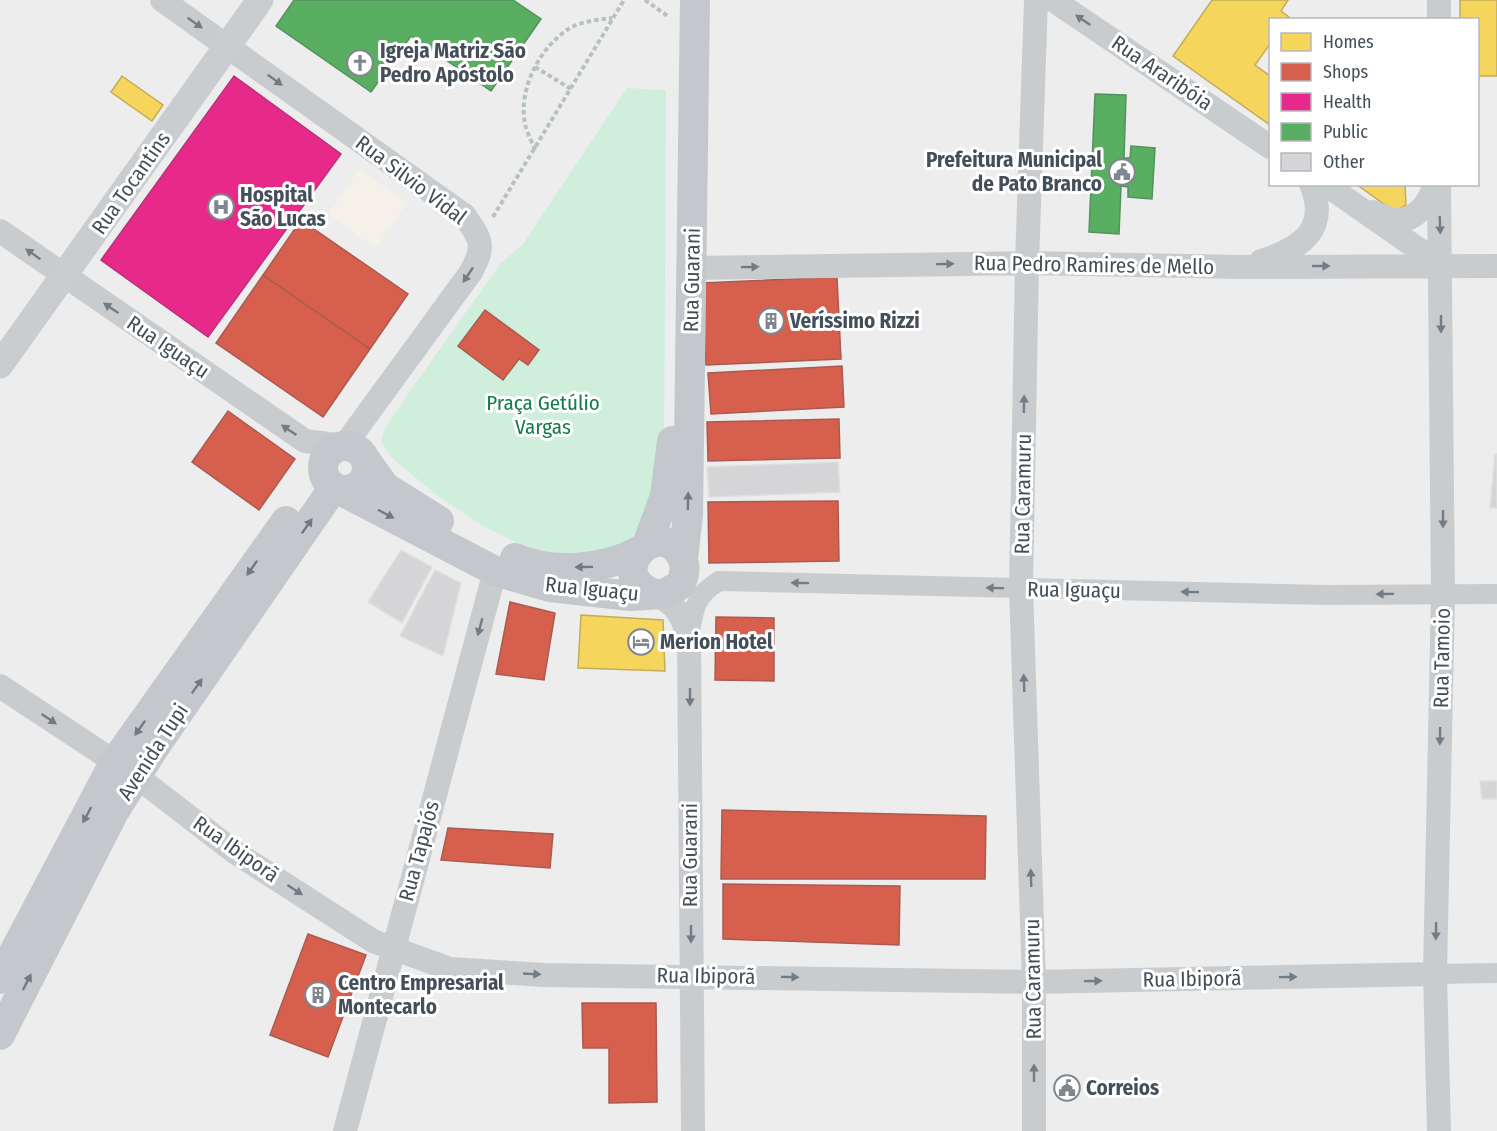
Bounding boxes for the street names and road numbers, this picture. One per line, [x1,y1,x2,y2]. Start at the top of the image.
street label: Rua Araribóia [1107,30,1217,116]
street label: Rua Tocantins [86,127,176,239]
street label: Rua Silvio Vidal [350,130,472,230]
street label: Rua Guarani [678,228,706,332]
street label: Rua Pedro Ramires de Mello [974,250,1214,280]
street label: Rua Iguaçu [122,310,214,384]
street label: Rua Caramuru [1009,433,1037,555]
street label: Rua Iguaçu [544,571,640,607]
street label: Rua Iguaçu [1027,576,1121,604]
street label: Rua Tamoio [1428,608,1456,708]
street label: Avenida Tupi [112,699,194,805]
street label: Rua Tapajós [393,798,445,904]
street label: Rua Guarani [677,803,703,907]
street label: Rua Ibiporã [188,810,284,888]
street label: Rua Caramuru [1019,918,1047,1040]
street label: Rua Ibiporã [656,962,756,990]
street label: Rua Ibiporã [1142,965,1242,993]

